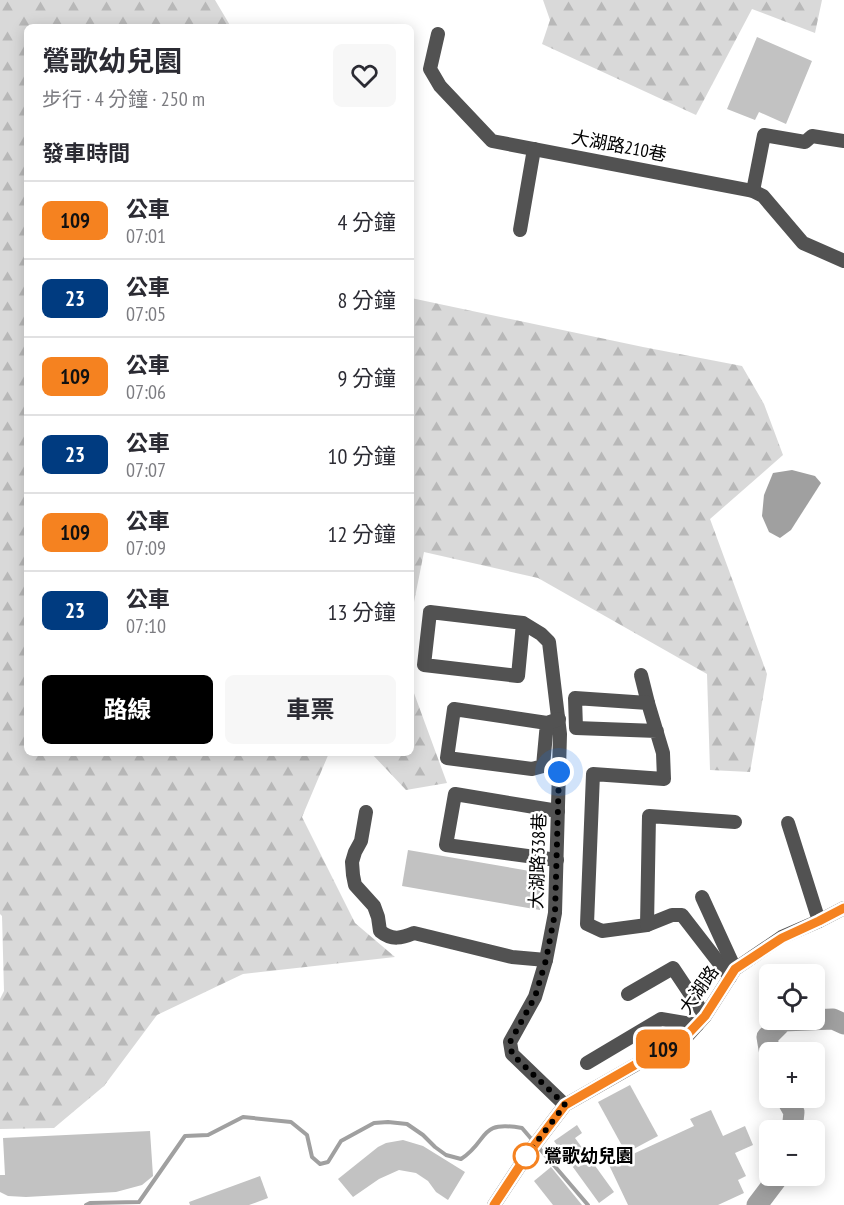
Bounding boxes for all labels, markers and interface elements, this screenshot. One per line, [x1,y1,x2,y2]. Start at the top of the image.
text: 鶯歌幼兒園 [42,42,182,79]
button: heart [333,44,396,107]
text: 步行 · 4 分鐘 · 250 m [42,86,205,112]
street label: 大湖路210巷 [570,125,669,166]
text: 發車時間 [42,139,130,167]
text: 公車 [126,195,170,223]
text: 109 [60,207,90,234]
text: 4 分鐘 [337,208,396,236]
text: 07:01 [126,223,166,249]
text: 公車 [126,273,170,301]
text: 23 [65,285,85,312]
text: 8 分鐘 [337,286,396,314]
text: 07:05 [126,301,166,327]
text: 公車 [126,351,170,379]
text: 109 [60,363,90,390]
text: 9 分鐘 [337,364,396,392]
text: 07:06 [126,379,166,405]
text: 公車 [126,429,170,457]
text: 23 [65,441,85,468]
text: 10 分鐘 [328,442,396,470]
text: 07:07 [126,457,166,483]
text: 公車 [126,507,170,535]
text: 109 [60,519,90,546]
text: 12 分鐘 [328,520,396,548]
text: 07:09 [126,535,166,561]
text: 公車 [126,585,170,613]
text: 23 [65,597,85,624]
text: 13 分鐘 [328,598,396,626]
text: 07:10 [126,613,166,639]
button: 路線 [42,675,213,744]
button: 車票 [225,675,396,744]
your location [544,757,574,787]
street label: 大湖路338巷 [524,812,551,910]
street label: 大湖路 [674,961,723,1018]
map controls [759,964,825,1186]
button: locate [759,964,825,1030]
line badge: 109 [628,1030,698,1068]
text: 109 [648,1036,678,1063]
button: + [759,1042,825,1108]
button: − [759,1120,825,1186]
marker: 鶯歌幼兒園 [513,1143,539,1169]
place label: 鶯歌幼兒園 [544,1144,634,1167]

